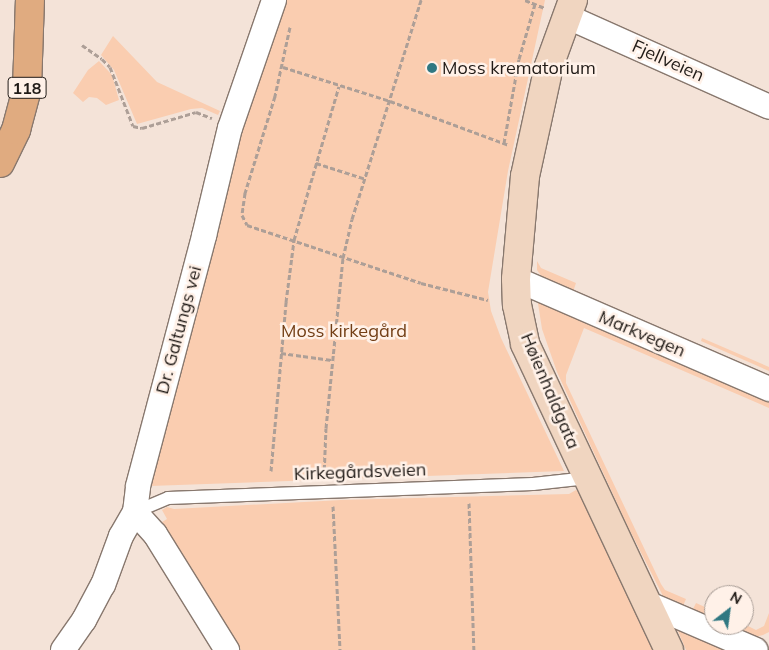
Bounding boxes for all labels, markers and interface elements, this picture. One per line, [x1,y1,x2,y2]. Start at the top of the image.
street label: Fjellveien [629,36,707,86]
place label: Moss krematorium [442,57,596,79]
marker: Moss krematorium [426,62,438,74]
road number: 118 [7,75,47,102]
street label: Dr. Galtungs vei [152,264,206,396]
street label: Markvegen [595,306,689,362]
park label: Moss kirkegård [281,320,407,342]
street label: Høienhaldgata [516,330,584,452]
street label: Kirkegårdsveien [293,459,427,485]
north arrow [704,585,754,635]
text: N [727,587,745,608]

